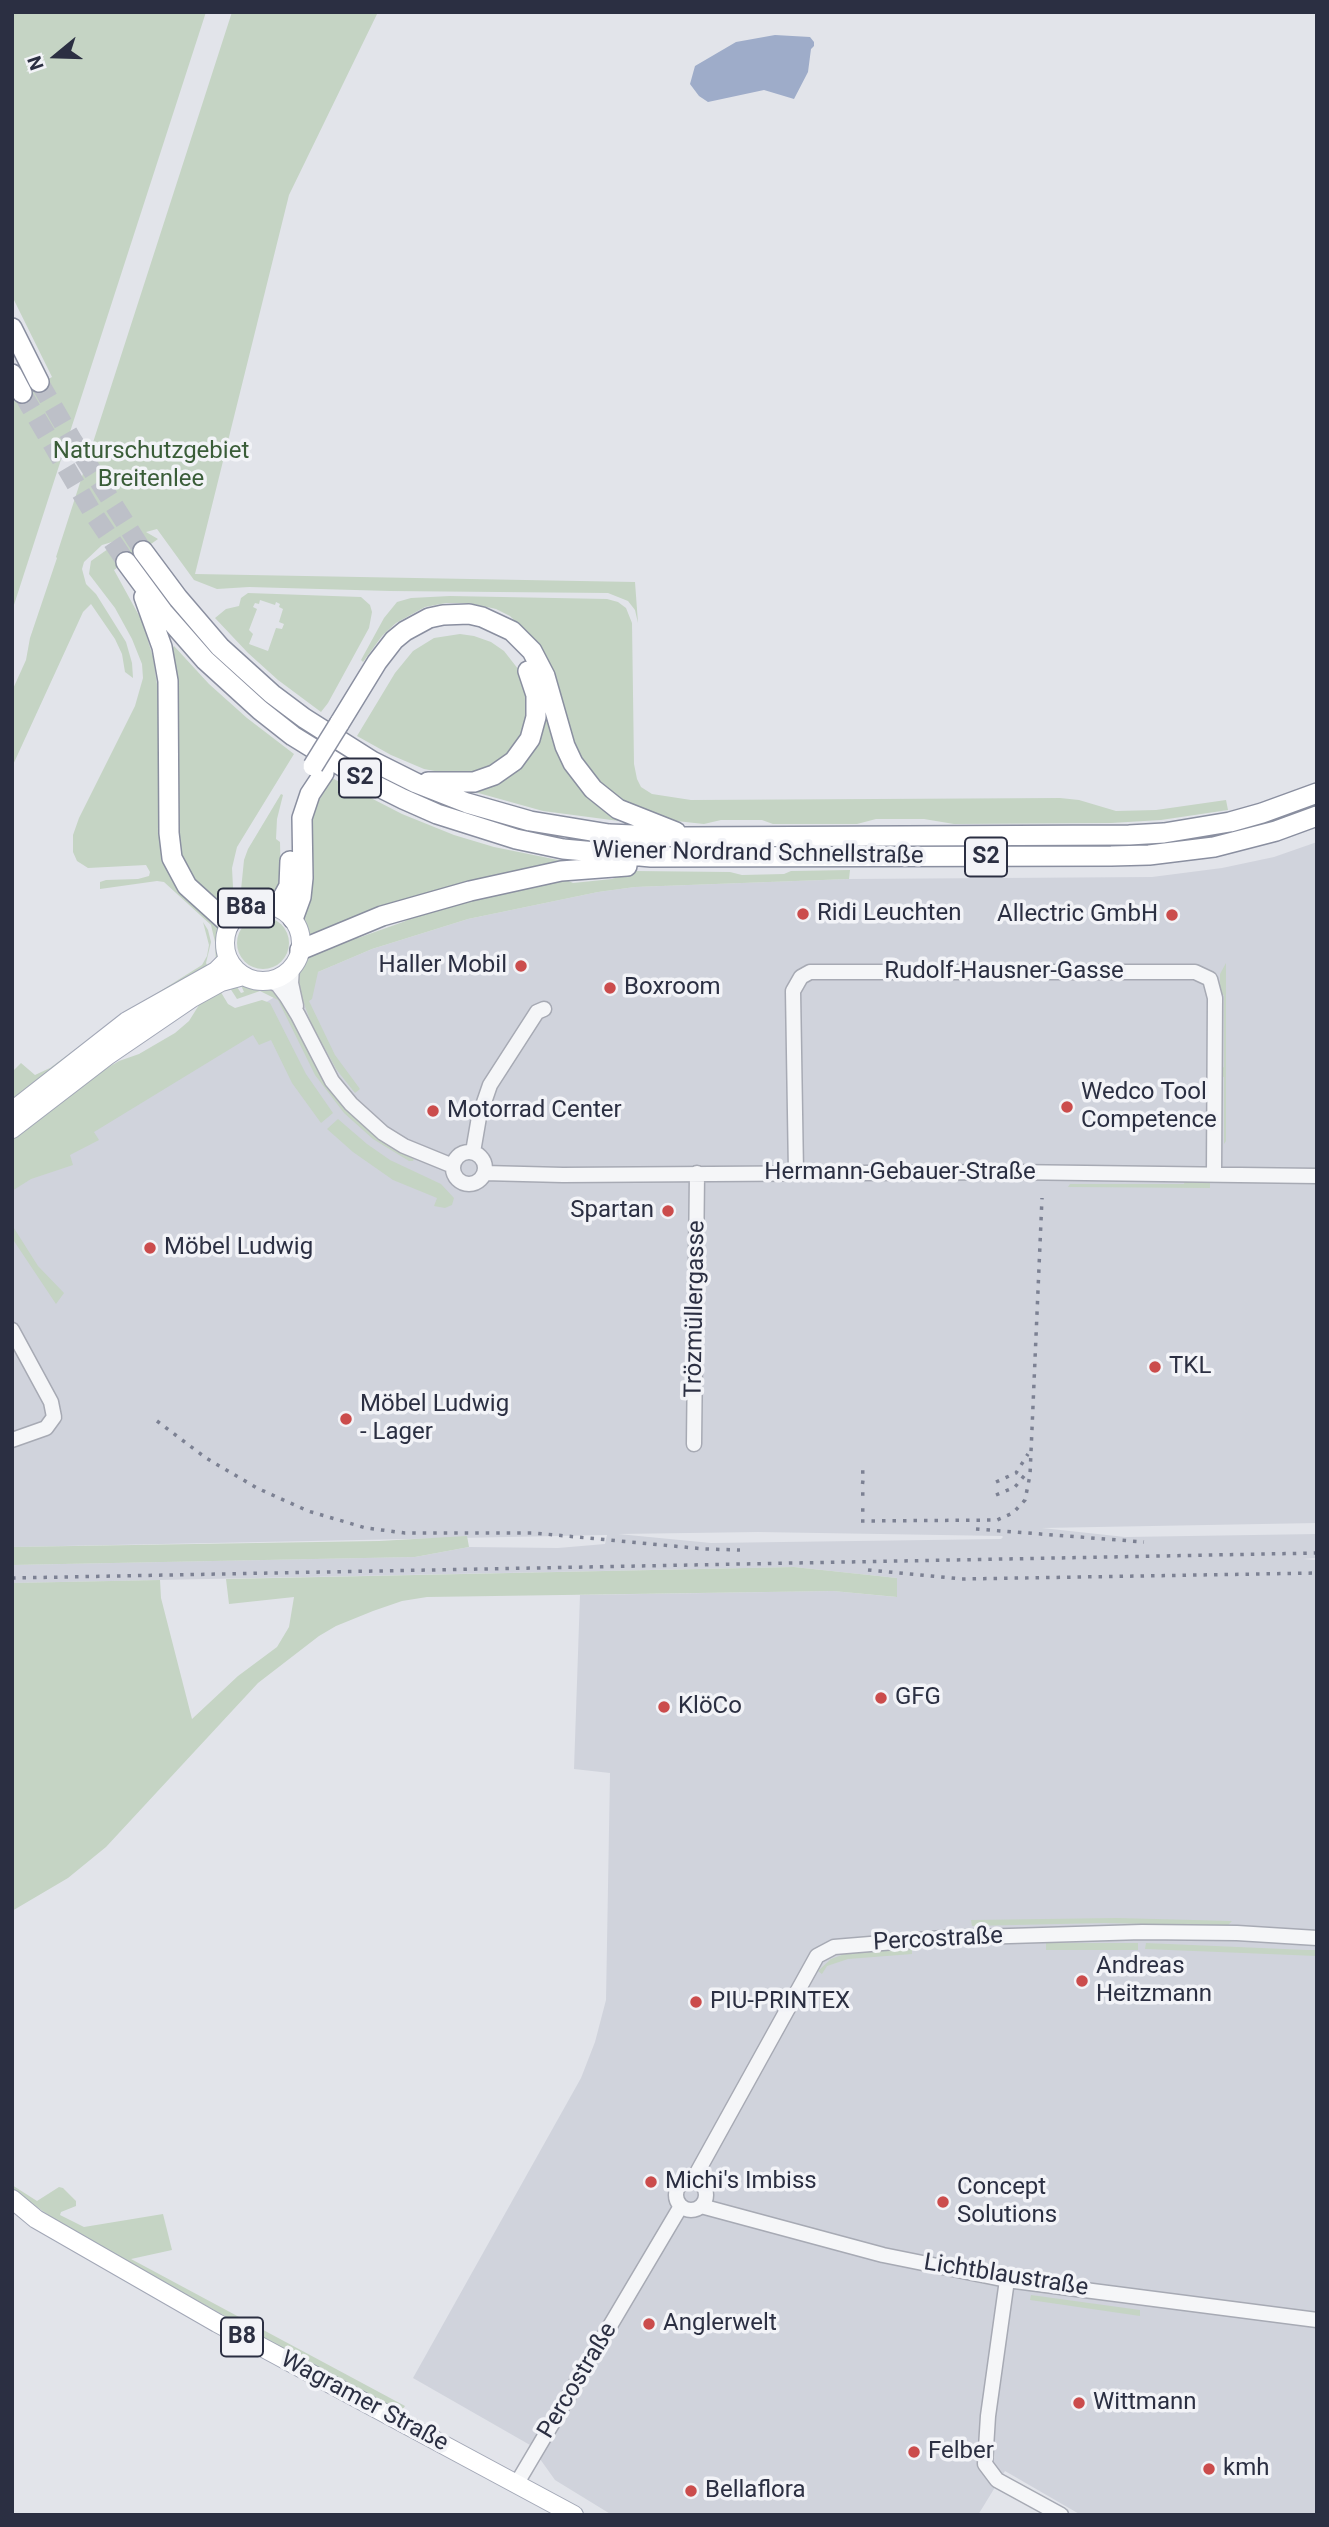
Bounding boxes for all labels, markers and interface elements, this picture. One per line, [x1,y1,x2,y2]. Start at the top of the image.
north arrow [21,21,91,91]
text: N [23,53,49,73]
park label: Naturschutzgebiet Breitenlee [53,438,249,494]
road number: S2 [339,758,381,798]
street label: Wiener Nordrand Schnellstraße [592,837,924,871]
road number: S2 [965,838,1007,876]
road number: B8a [218,888,274,928]
place label: Ridi Leuchten [817,900,961,928]
place label: Allectric GmbH [997,901,1158,929]
marker: Ridi Leuchten [795,906,811,922]
marker: Allectric GmbH [1164,907,1180,923]
place label: Haller Mobil [379,952,507,980]
marker: Haller Mobil [513,958,529,974]
street label: Rudolf-Hausner-Gasse [884,958,1124,986]
place label: Boxroom [624,974,721,1002]
marker: Boxroom [602,980,618,996]
place label: Wedco Tool Competence [1081,1079,1217,1135]
place label: Motorrad Center [447,1097,622,1125]
marker: Wedco Tool Competence [1059,1099,1075,1115]
marker: Motorrad Center [425,1103,441,1119]
street label: Hermann-Gebauer-Straße [764,1159,1036,1187]
place label: Spartan [570,1197,654,1225]
marker: Spartan [660,1203,676,1219]
street label: Trözmüllergasse [680,1220,712,1398]
place label: Möbel Ludwig [164,1234,313,1262]
marker: Möbel Ludwig [142,1240,158,1256]
place label: TKL [1169,1353,1211,1381]
marker: TKL [1147,1359,1163,1375]
place label: Möbel Ludwig - Lager [360,1391,509,1447]
marker: Möbel Ludwig - Lager [338,1411,354,1427]
place label: GFG [895,1684,941,1712]
marker: GFG [873,1690,889,1706]
place label: KlöCo [678,1693,742,1721]
marker: KlöCo [656,1699,672,1715]
street label: Percostraße [872,1922,1004,1958]
place label: Andreas Heitzmann [1096,1953,1212,2009]
marker: Andreas Heitzmann [1074,1973,1090,1989]
place label: PIU-PRINTEX [710,1988,850,2016]
marker: PIU-PRINTEX [688,1994,704,2010]
place label: Michi's Imbiss [665,2168,817,2196]
marker: Michi's Imbiss [643,2174,659,2190]
place label: Concept Solutions [957,2174,1057,2230]
marker: Concept Solutions [935,2194,951,2210]
street label: Lichtblaustraße [922,2249,1090,2303]
place label: Anglerwelt [663,2310,777,2338]
marker: Anglerwelt [641,2316,657,2332]
road number: B8 [221,2318,263,2356]
street label: Percostraße [532,2318,624,2444]
street label: Wagramer Straße [275,2346,453,2458]
place label: Wittmann [1093,2389,1196,2417]
marker: Wittmann [1071,2395,1087,2411]
place label: Felber [928,2438,994,2466]
marker: Felber [906,2444,922,2460]
place label: kmh [1223,2455,1269,2483]
marker: kmh [1201,2461,1217,2477]
place label: Bellaflora [705,2477,805,2505]
marker: Bellaflora [683,2483,699,2499]

